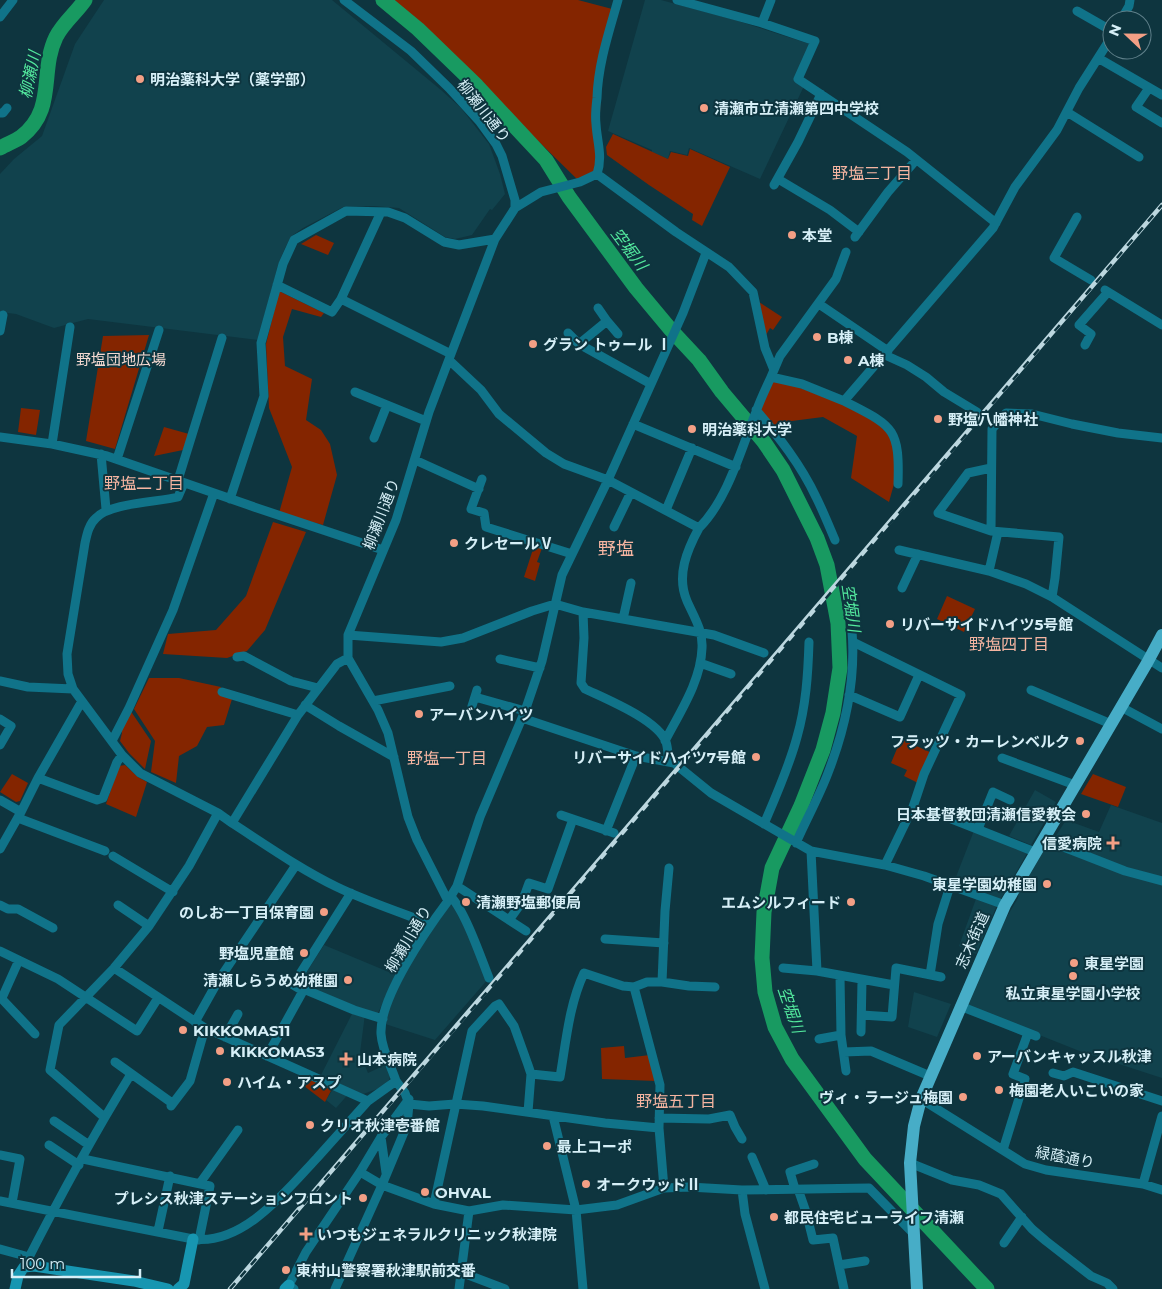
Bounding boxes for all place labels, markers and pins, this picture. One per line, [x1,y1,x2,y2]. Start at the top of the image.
place label: 明治薬科大学（薬学部） [150,70,315,89]
marker: 明治薬科大学（薬学部） [134,73,146,85]
place label: 清瀬市立清瀬第四中学校 [714,99,879,118]
marker: 清瀬市立清瀬第四中学校 [698,102,710,114]
place label: 本堂 [802,226,832,245]
marker: 本堂 [786,229,798,241]
place label: B棟 [827,328,853,347]
marker: B棟 [811,331,823,343]
place label: グラン トゥール Ⅰ [543,335,672,354]
marker: グラン トゥール Ⅰ [527,338,539,350]
place label: A棟 [857,351,885,370]
marker: A棟 [842,354,854,366]
place label: 野塩八幡神社 [948,410,1038,429]
marker: 野塩八幡神社 [932,413,944,425]
place label: 明治薬科大学 [702,420,792,439]
marker: 明治薬科大学 [686,423,698,435]
place label: クレセールⅤ [464,534,554,553]
marker: クレセールⅤ [448,537,460,549]
place label: リバーサイドハイツ5号館 [900,615,1073,634]
marker: リバーサイドハイツ5号館 [884,618,896,630]
place label: アーバンハイツ [429,705,533,724]
marker: アーバンハイツ [413,708,425,720]
place label: フラッツ・カーレンベルク [890,732,1070,751]
marker: フラッツ・カーレンベルク [1074,735,1086,747]
place label: リバーサイドハイツ7号館 [572,748,746,767]
marker: リバーサイドハイツ7号館 [750,751,762,763]
place label: 日本基督教団清瀬信愛教会 [896,805,1076,824]
marker: 日本基督教団清瀬信愛教会 [1080,808,1092,820]
place label: 信愛病院 [1042,834,1102,853]
marker: 信愛病院 [1106,836,1120,850]
place label: 東星学園幼稚園 [932,875,1037,894]
marker: 東星学園幼稚園 [1041,878,1053,890]
place label: 清瀬野塩郵便局 [476,893,581,912]
place label: エムシルフィード [721,893,841,912]
marker: 清瀬野塩郵便局 [460,896,472,908]
marker: エムシルフィード [845,896,857,908]
place label: のしお一丁目保育園 [179,903,314,922]
marker: のしお一丁目保育園 [318,906,330,918]
place label: 野塩児童館 [219,944,294,963]
marker: 野塩児童館 [298,947,310,959]
place label: 東星学園 [1084,954,1144,973]
marker: 東星学園 [1068,957,1080,969]
marker: 私立東星学園小学校 [1067,970,1079,982]
place label: 清瀬しらうめ幼稚園 [203,971,338,990]
marker: 清瀬しらうめ幼稚園 [342,974,354,986]
place label: 私立東星学園小学校 [1005,984,1141,1003]
place label: KIKKOMAS11 [193,1021,290,1040]
marker: KIKKOMAS11 [177,1024,189,1036]
place label: KIKKOMAS3 [230,1042,325,1061]
marker: KIKKOMAS3 [214,1045,226,1057]
place label: アーバンキャッスル秋津 [987,1047,1152,1066]
place label: 山本病院 [357,1050,417,1069]
marker: アーバンキャッスル秋津 [971,1050,983,1062]
marker: 山本病院 [339,1052,353,1066]
place label: ハイム・アスプ [237,1073,341,1092]
marker: ハイム・アスプ [221,1076,233,1088]
place label: 梅園老人いこいの家 [1009,1081,1144,1100]
marker: 梅園老人いこいの家 [993,1084,1005,1096]
place label: ヴィ・ラージュ梅園 [819,1088,953,1107]
marker: ヴィ・ラージュ梅園 [957,1091,969,1103]
place label: クリオ秋津壱番館 [320,1116,440,1135]
marker: クリオ秋津壱番館 [304,1119,316,1131]
place label: 最上コーポ [557,1137,632,1156]
marker: 最上コーポ [541,1140,553,1152]
place label: オークウッドⅡ [596,1175,701,1194]
marker: オークウッドⅡ [580,1178,592,1190]
place label: OHVAL [435,1183,491,1202]
marker: OHVAL [419,1186,431,1198]
place label: プレシス秋津ステーションフロント [114,1189,353,1208]
marker: プレシス秋津ステーションフロント [357,1192,369,1204]
place label: 都民住宅ビューライフ清瀬 [784,1208,964,1227]
marker: 都民住宅ビューライフ清瀬 [768,1211,780,1223]
place label: いつもジェネラルクリニック秋津院 [317,1225,557,1244]
marker: いつもジェネラルクリニック秋津院 [299,1227,313,1241]
place label: 東村山警察署秋津駅前交番 [296,1261,476,1280]
marker: 東村山警察署秋津駅前交番 [280,1264,292,1276]

